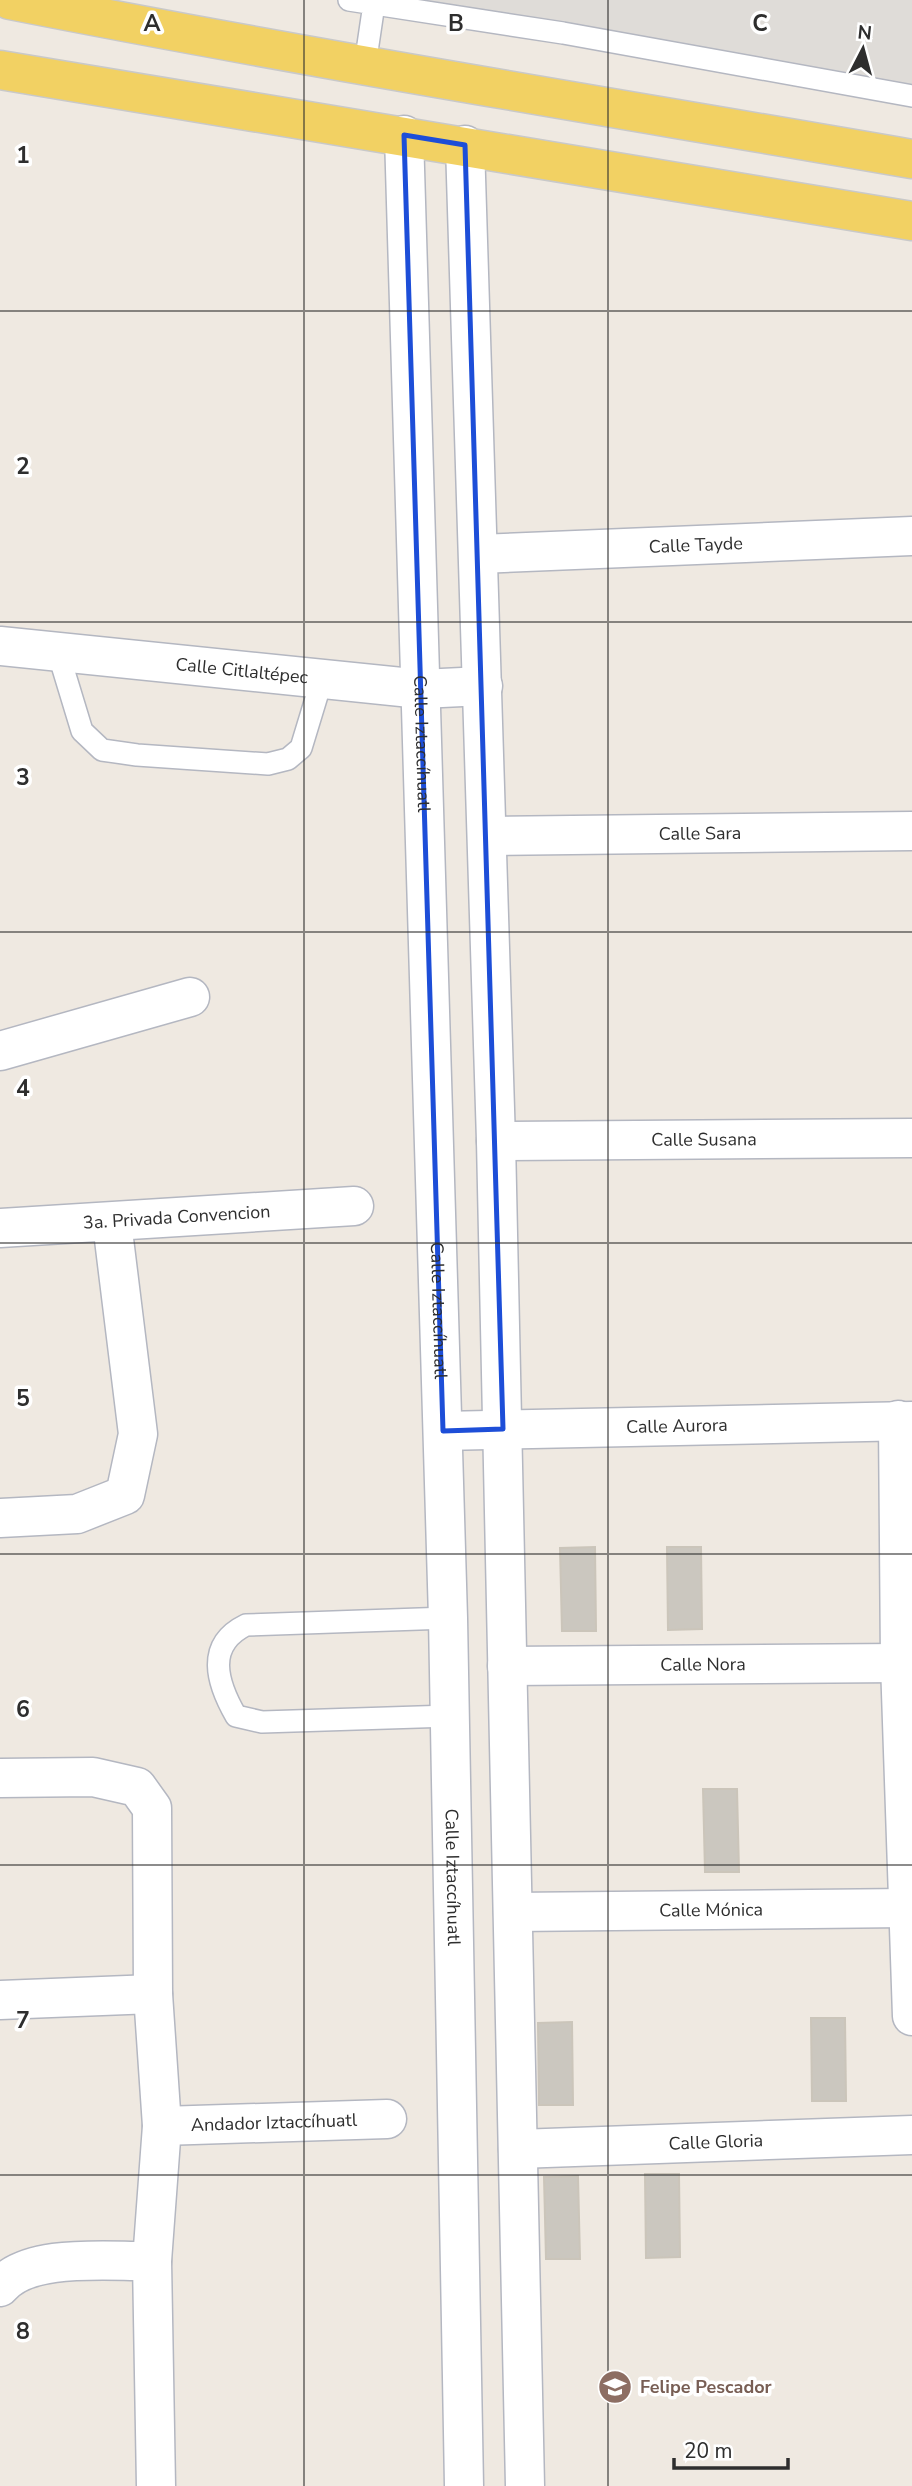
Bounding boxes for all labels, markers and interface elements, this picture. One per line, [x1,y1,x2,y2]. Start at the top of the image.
text: A [143,8,161,39]
text: B [448,8,464,39]
text: C [752,8,768,39]
north arrow [828,14,898,84]
text: N [856,19,873,47]
text: 1 [16,140,30,171]
text: 2 [16,451,30,482]
street label: Calle Tayde [648,531,743,559]
street label: Calle Citlaltépec [174,652,309,689]
street label: Calle Iztaccíhuatl [408,675,436,813]
text: 3 [16,762,30,793]
street label: Calle Sara [658,821,741,846]
text: 4 [16,1073,30,1104]
street label: Calle Susana [651,1127,757,1152]
street label: 3a. Privada Convencion [82,1199,271,1235]
street label: Calle Iztaccíhuatl [425,1241,453,1380]
text: 5 [16,1383,30,1414]
street label: Calle Aurora [626,1413,728,1439]
street label: Calle Nora [660,1652,746,1677]
text: 6 [16,1694,30,1725]
street label: Calle Iztaccíhuatl [440,1808,466,1947]
street label: Calle Mónica [659,1897,763,1923]
text: 7 [16,2005,30,2036]
street label: Andador Iztaccíhuatl [190,2108,358,2137]
street label: Calle Gloria [668,2128,764,2156]
text: 8 [16,2316,30,2347]
school or university icon: Felipe Pescador [596,2368,634,2406]
place label: Felipe Pescador [640,2375,772,2399]
scale bar [674,2426,788,2470]
text: 20 m [684,2437,733,2465]

